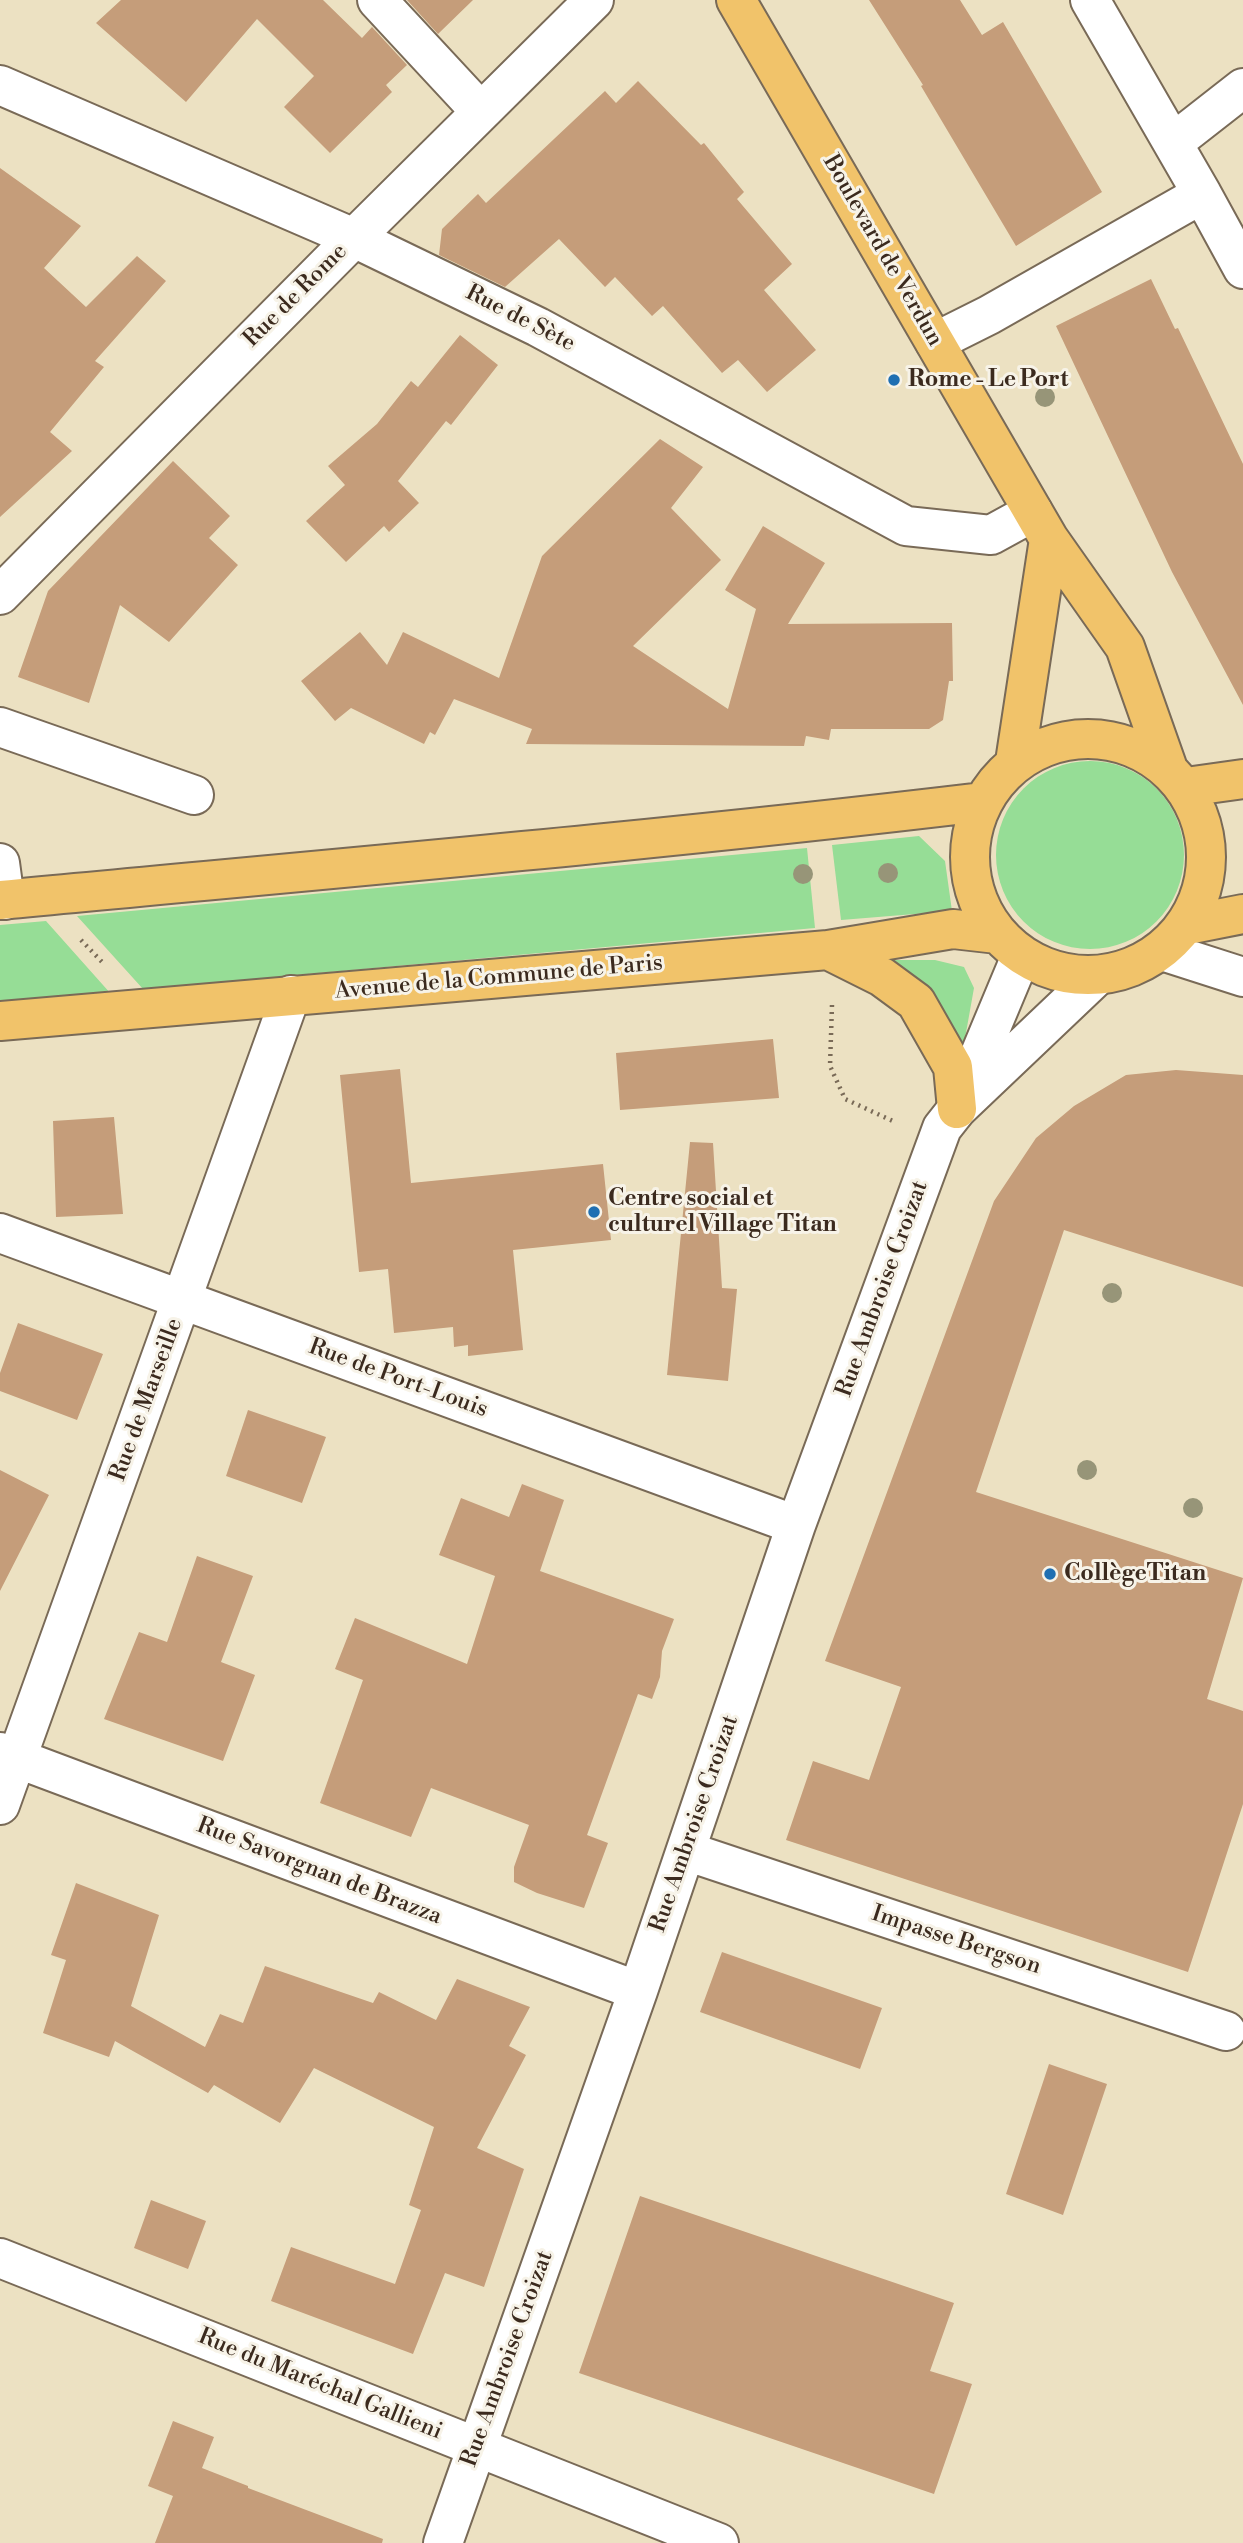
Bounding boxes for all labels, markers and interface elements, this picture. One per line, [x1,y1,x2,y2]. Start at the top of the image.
street label: Boulevard de Verdun [816,150,948,352]
street label: Rue de Rome [238,238,354,354]
street label: Rue de Sète [461,280,579,358]
place label: Rome - Le Port [908,366,1068,394]
marker: Rome - Le Port [886,372,902,388]
street label: Avenue de la Commune de Paris [334,950,664,1006]
street label: Rue Ambroise Croizat [831,1177,935,1401]
place label: Centre social et culturel Village Titan [608,1185,837,1239]
marker: Centre social et culturel Village Titan [586,1204,602,1220]
street label: Rue de Marseille [105,1315,189,1485]
street label: Rue de Port-Louis [305,1334,491,1424]
place label: CollègeTitan [1064,1560,1206,1588]
marker: CollègeTitan [1042,1566,1058,1582]
street label: Rue Ambroise Croizat [645,1712,745,1936]
street label: Rue Savorgnan de Brazza [193,1813,445,1931]
street label: Impasse Bergson [868,1901,1044,1981]
street label: Rue Ambroise Croizat [456,2247,560,2471]
street label: Rue du Maréchal Gallieni [194,2323,446,2447]

